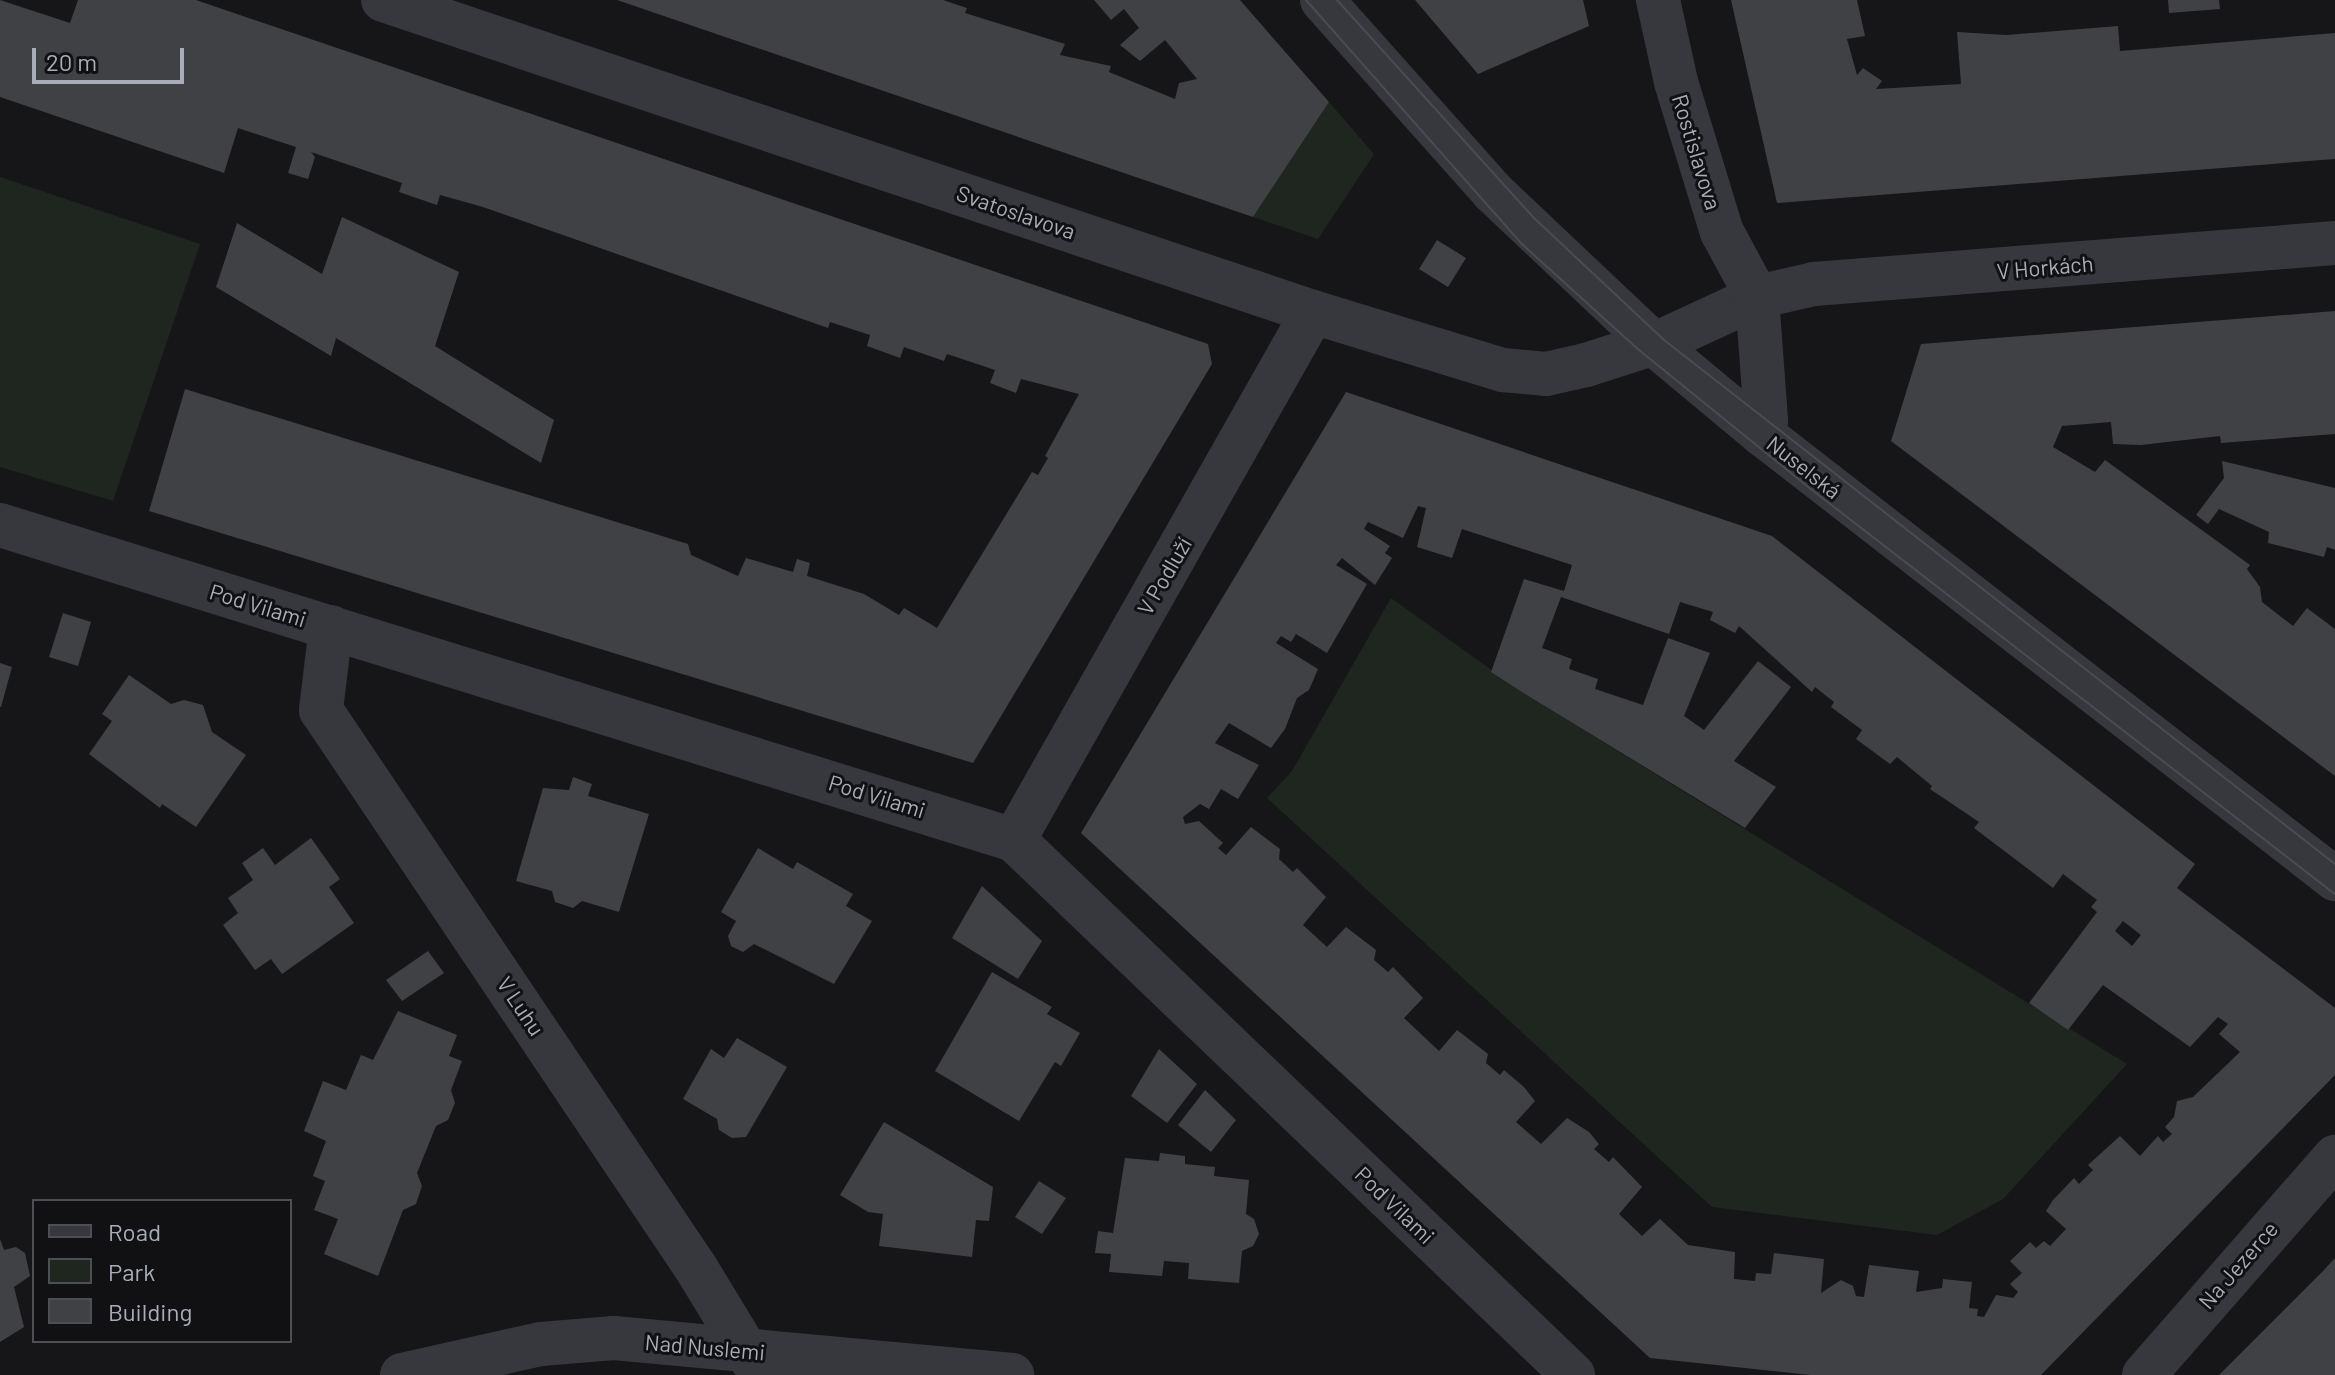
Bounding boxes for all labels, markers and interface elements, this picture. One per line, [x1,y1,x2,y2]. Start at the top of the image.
scale bar [36,32,188,82]
text: 20 m [46,47,97,76]
street label: Rostislavova [1667,91,1727,213]
street label: Svatoslavova [953,179,1079,245]
street label: V Horkách [1996,250,2094,284]
street label: Nuselská [1762,430,1846,504]
street label: V Podluží [1131,532,1197,620]
street label: Pod Vilami [206,578,310,632]
street label: Pod Vilami [825,769,929,823]
street label: V Luhu [492,972,550,1040]
street label: Pod Vilami [1350,1161,1440,1249]
legend [32,1199,292,1343]
street label: Na Jezerce [2193,1216,2283,1314]
text: Road [108,1217,161,1246]
text: Park [108,1257,155,1286]
text: Building [108,1297,192,1326]
street label: Nad Nuslemi [644,1329,766,1365]

